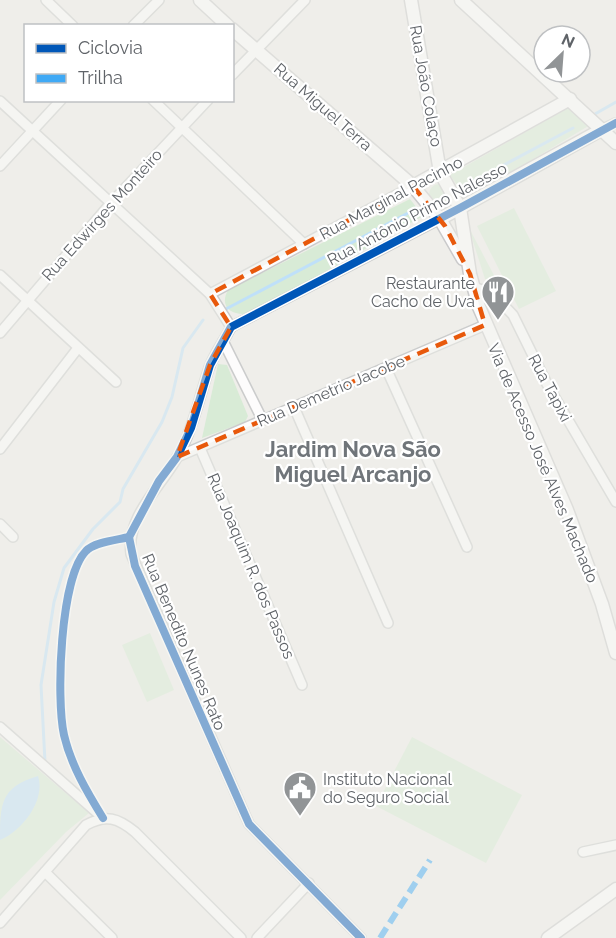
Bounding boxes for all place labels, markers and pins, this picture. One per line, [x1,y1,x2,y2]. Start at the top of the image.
place label: Restaurante Cacho de Uva [371,274,475,311]
restaurant icon: Restaurante Cacho de Uva [480,274,516,321]
public building icon: Instituto Nacional do Seguro Social [282,770,318,817]
place label: Instituto Nacional do Seguro Social [323,770,452,807]

